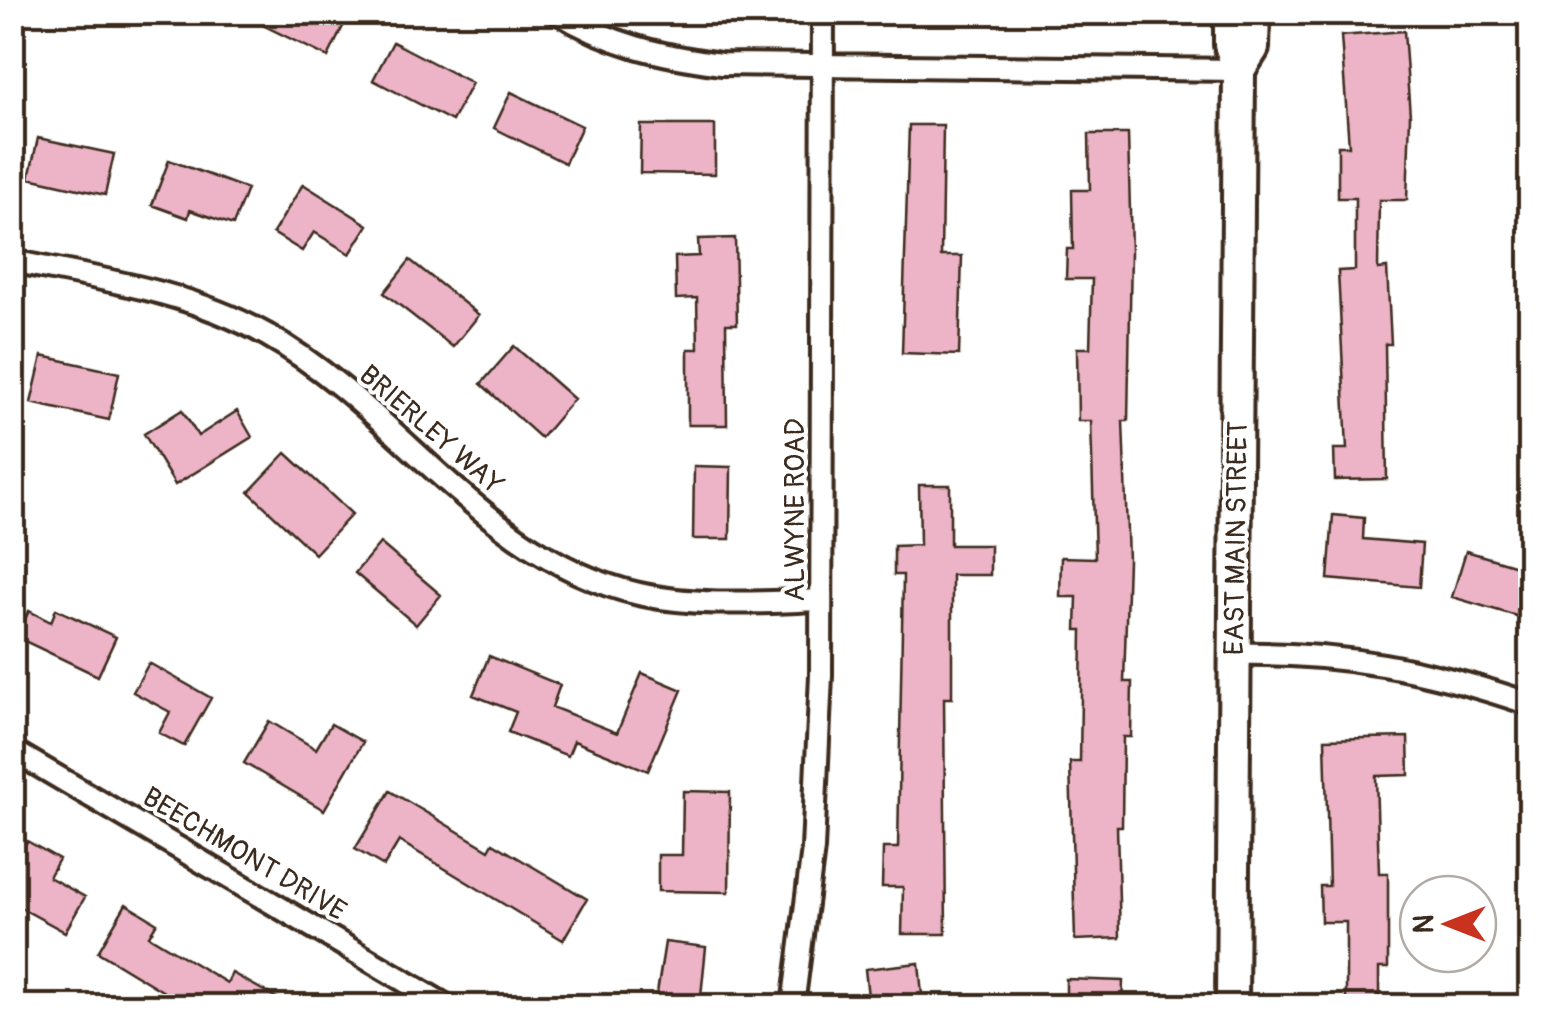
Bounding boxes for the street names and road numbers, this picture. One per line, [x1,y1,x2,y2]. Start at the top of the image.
street label: BRIERLEY WAY [352,358,510,502]
street label: ALWYNE ROAD [778,418,813,602]
street label: EAST MAIN STREET [1217,420,1256,656]
street label: BEECHMONT DRIVE [136,780,352,929]

